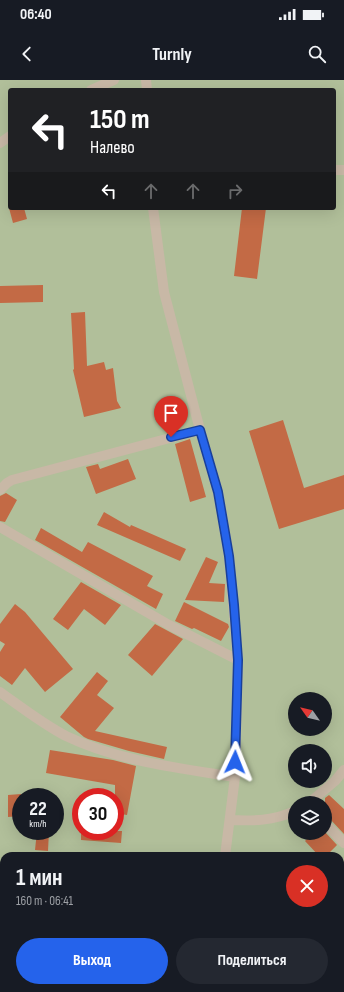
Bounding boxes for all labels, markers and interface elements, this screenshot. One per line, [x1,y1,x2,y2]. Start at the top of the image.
text: 06:40 [20,5,52,24]
icon: back [16,43,38,65]
icon: search [306,43,328,65]
text: Turnly [152,44,192,65]
text: 150 m [90,103,150,136]
icon: left [24,104,76,156]
text: Налево [90,137,135,158]
icon: left [98,180,120,202]
icon: ahead [140,180,162,202]
icon: ahead [182,180,204,202]
icon: right [224,180,246,202]
pin [154,396,188,437]
icon: arrive [160,402,182,424]
north arrow [288,692,332,736]
map controls [288,692,332,840]
position arrow [214,741,256,783]
button: sound [288,744,332,788]
speed limit sign: 30 [72,788,124,840]
button: layers [288,796,332,840]
text: 22 [29,797,47,821]
text: km/h [29,818,47,830]
text: 1 мин [16,863,63,892]
button: close [286,865,328,907]
text: 160 m · 06:41 [16,893,73,909]
button: Выход [16,938,168,984]
button: Поделиться [176,938,328,984]

